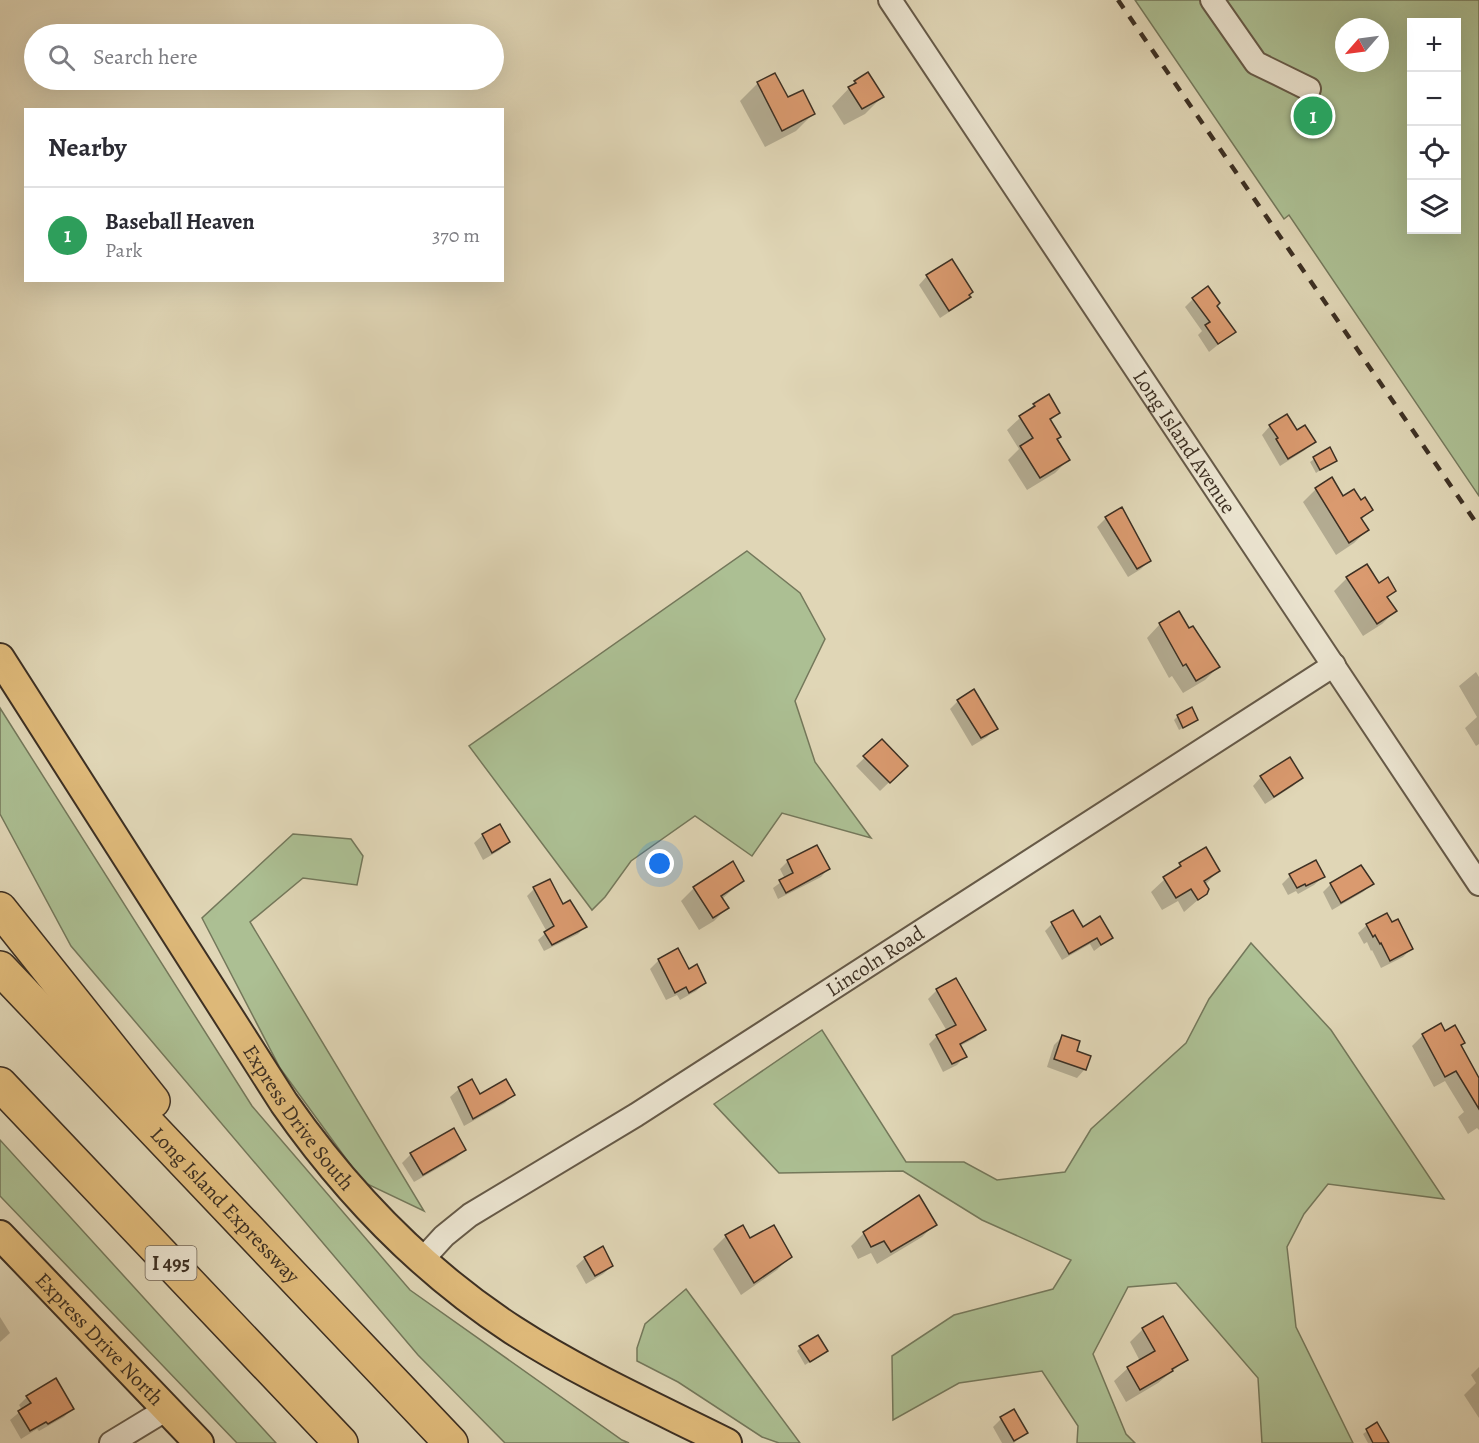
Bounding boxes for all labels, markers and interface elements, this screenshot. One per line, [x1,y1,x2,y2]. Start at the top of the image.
north arrow [1335,18,1389,72]
map controls [1407,18,1461,234]
button: + [1407,18,1461,72]
search box [24,24,504,90]
icon: search [45,41,78,74]
text: Search here [93,42,198,72]
button: − [1407,72,1461,126]
pin: 1 [1294,94,1332,138]
button: locate [1407,126,1461,180]
text: Nearby [48,130,127,165]
button: layers [1407,180,1461,234]
text: Baseball Heaven [105,207,255,237]
text: 1 [64,222,71,249]
text: 370 m [432,222,480,249]
text: Park [105,237,143,264]
street label: Long Island Avenue [1126,364,1243,519]
your location [645,849,674,878]
street label: Lincoln Road [820,919,930,1003]
street label: Express Drive South [236,1039,360,1197]
street label: Long Island Expressway [144,1121,307,1290]
road number: I 495 [146,1246,196,1280]
street label: Express Drive North [29,1266,170,1412]

